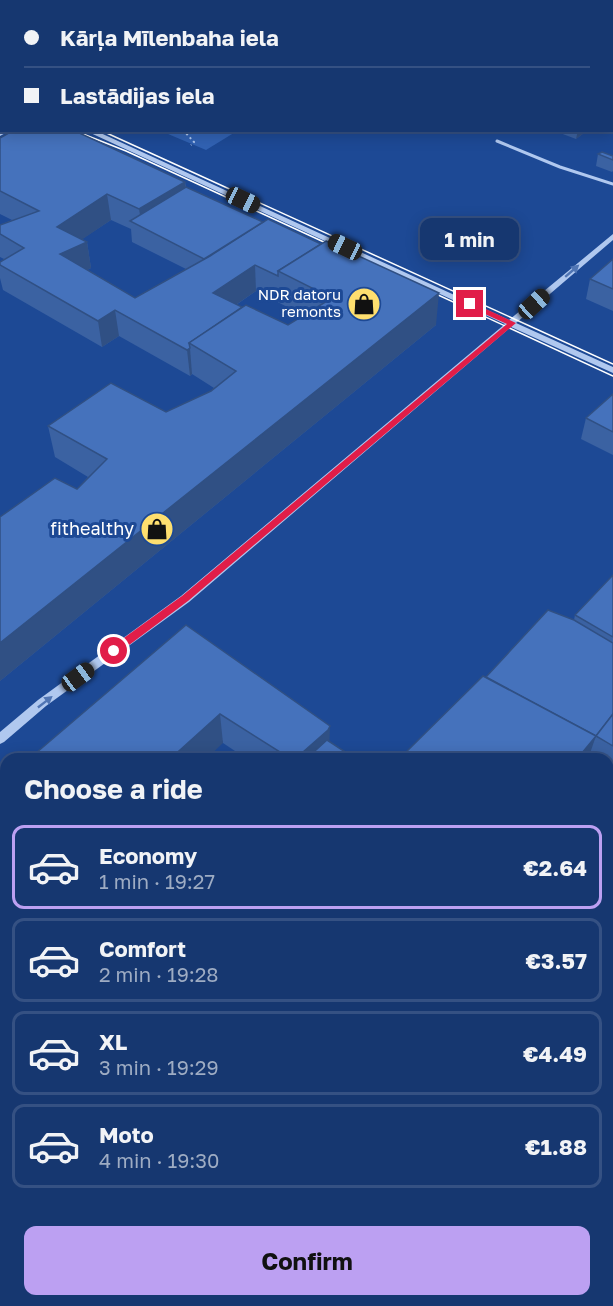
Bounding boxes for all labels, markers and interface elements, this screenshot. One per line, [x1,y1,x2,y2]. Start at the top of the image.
text: Kārļa Mīlenbaha iela [60,24,279,51]
text: Lastādijas iela [60,82,215,109]
car [223,184,263,216]
callout: 1 min [420,217,520,259]
text: 1 min [444,227,495,251]
car [325,231,365,263]
one-way arrow [564,265,579,278]
place label: NDR datoru remonts [258,285,341,320]
car [515,285,553,323]
shop icon: NDR datoru remonts [346,286,382,322]
route end [456,290,483,317]
shop icon: fithealthy [139,511,175,547]
place label: fithealthy [50,517,134,539]
route start [100,637,127,664]
car [58,659,98,695]
one-way arrow [37,695,53,708]
text: Choose a ride [24,773,203,805]
icon: car [27,840,81,894]
text: Economy [99,842,197,869]
text: €2.64 [523,854,587,881]
text: 1 min · 19:27 [99,869,215,893]
icon: car [27,933,81,987]
text: Comfort [99,935,186,962]
text: €3.57 [526,947,587,974]
text: 2 min · 19:28 [99,962,219,986]
icon: car [27,1026,81,1080]
text: XL [99,1028,127,1055]
text: €4.49 [523,1040,587,1067]
text: 3 min · 19:29 [99,1055,219,1079]
icon: car [27,1119,81,1173]
text: Moto [99,1121,154,1148]
text: €1.88 [525,1133,587,1160]
text: 4 min · 19:30 [99,1148,219,1172]
button: Confirm [24,1226,590,1295]

